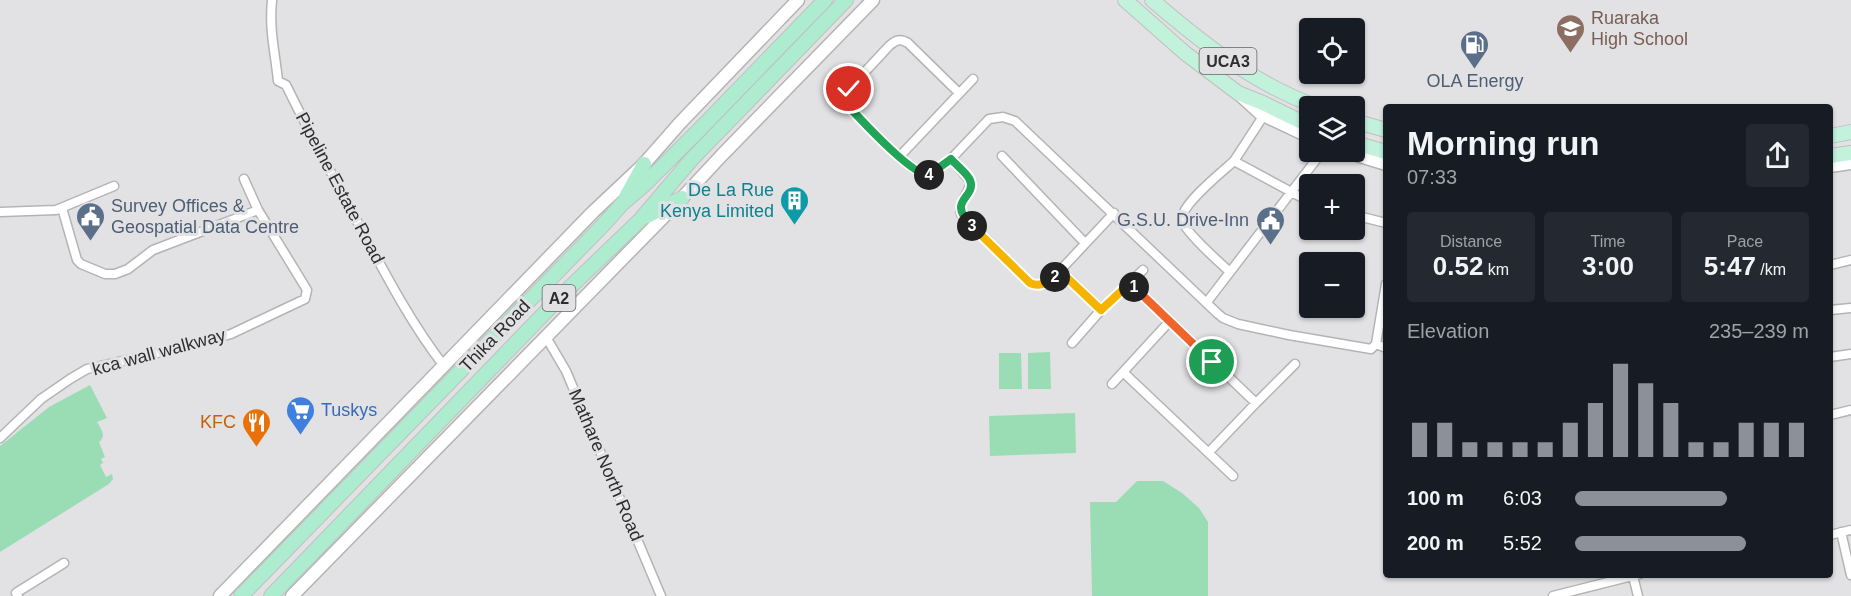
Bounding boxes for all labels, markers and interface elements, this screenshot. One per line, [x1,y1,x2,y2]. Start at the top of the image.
place label: Ruaraka High School [1591,8,1688,49]
school or university icon: Ruaraka High School [1554,12,1586,54]
map controls [1299,18,1365,318]
button: locate [1299,18,1365,84]
fuel station icon: OLA Energy [1459,28,1491,70]
road number: UCA3 [1200,48,1256,74]
pin [823,63,874,114]
place label: OLA Energy [1426,71,1524,91]
icon: check [832,72,865,105]
button: layers [1299,96,1365,162]
street label: Pipeline Estate Road [292,109,388,267]
button: share [1746,124,1809,187]
text: Morning run [1407,125,1599,162]
pin: 4 [914,160,944,190]
text: 4 [925,166,933,183]
text: 07:33 [1407,166,1457,188]
button: + [1299,174,1365,240]
place label: De La Rue Kenya Limited [660,180,774,221]
building icon: De La Rue Kenya Limited [779,184,811,226]
place label: Survey Offices & Geospatial Data Centre [111,196,299,237]
public building icon: Survey Offices & Geospatial Data Centre [74,200,106,242]
public building icon: G.S.U. Drive-Inn [1254,204,1286,246]
place label: G.S.U. Drive-Inn [1117,210,1249,230]
pin: 3 [957,211,987,241]
text: 3 [968,217,976,234]
text: Distance [1440,233,1502,250]
text: Time [1591,233,1625,250]
text: Pace [1727,233,1763,250]
text: 0.52 [1433,251,1483,281]
text: 3:00 [1582,251,1634,281]
text: 5:47 [1704,251,1756,281]
button: − [1299,252,1365,318]
text: km [1483,261,1509,278]
text: /km [1756,261,1786,278]
pin: 2 [1040,262,1070,292]
text: 2 [1051,268,1059,285]
pin: 1 [1119,272,1149,302]
text: 1 [1130,278,1138,295]
road number: A2 [542,285,576,311]
street label: Thika Road [456,296,534,376]
text: Elevation [1407,320,1489,342]
text: 235–239 m [1709,320,1809,342]
street label: kca wall walkway [90,325,228,379]
pin [1186,336,1237,387]
icon: arrive [1195,345,1228,378]
street label: Mathare North Road [565,386,647,544]
supermarket icon: Tuskys [284,394,316,436]
place label: Tuskys [321,400,377,420]
restaurant icon: KFC [241,406,273,448]
place label: KFC [200,412,236,432]
text: 100 m [1407,487,1464,509]
text: 6:03 [1503,487,1542,509]
text: 200 m [1407,532,1464,554]
text: 5:52 [1503,532,1542,554]

